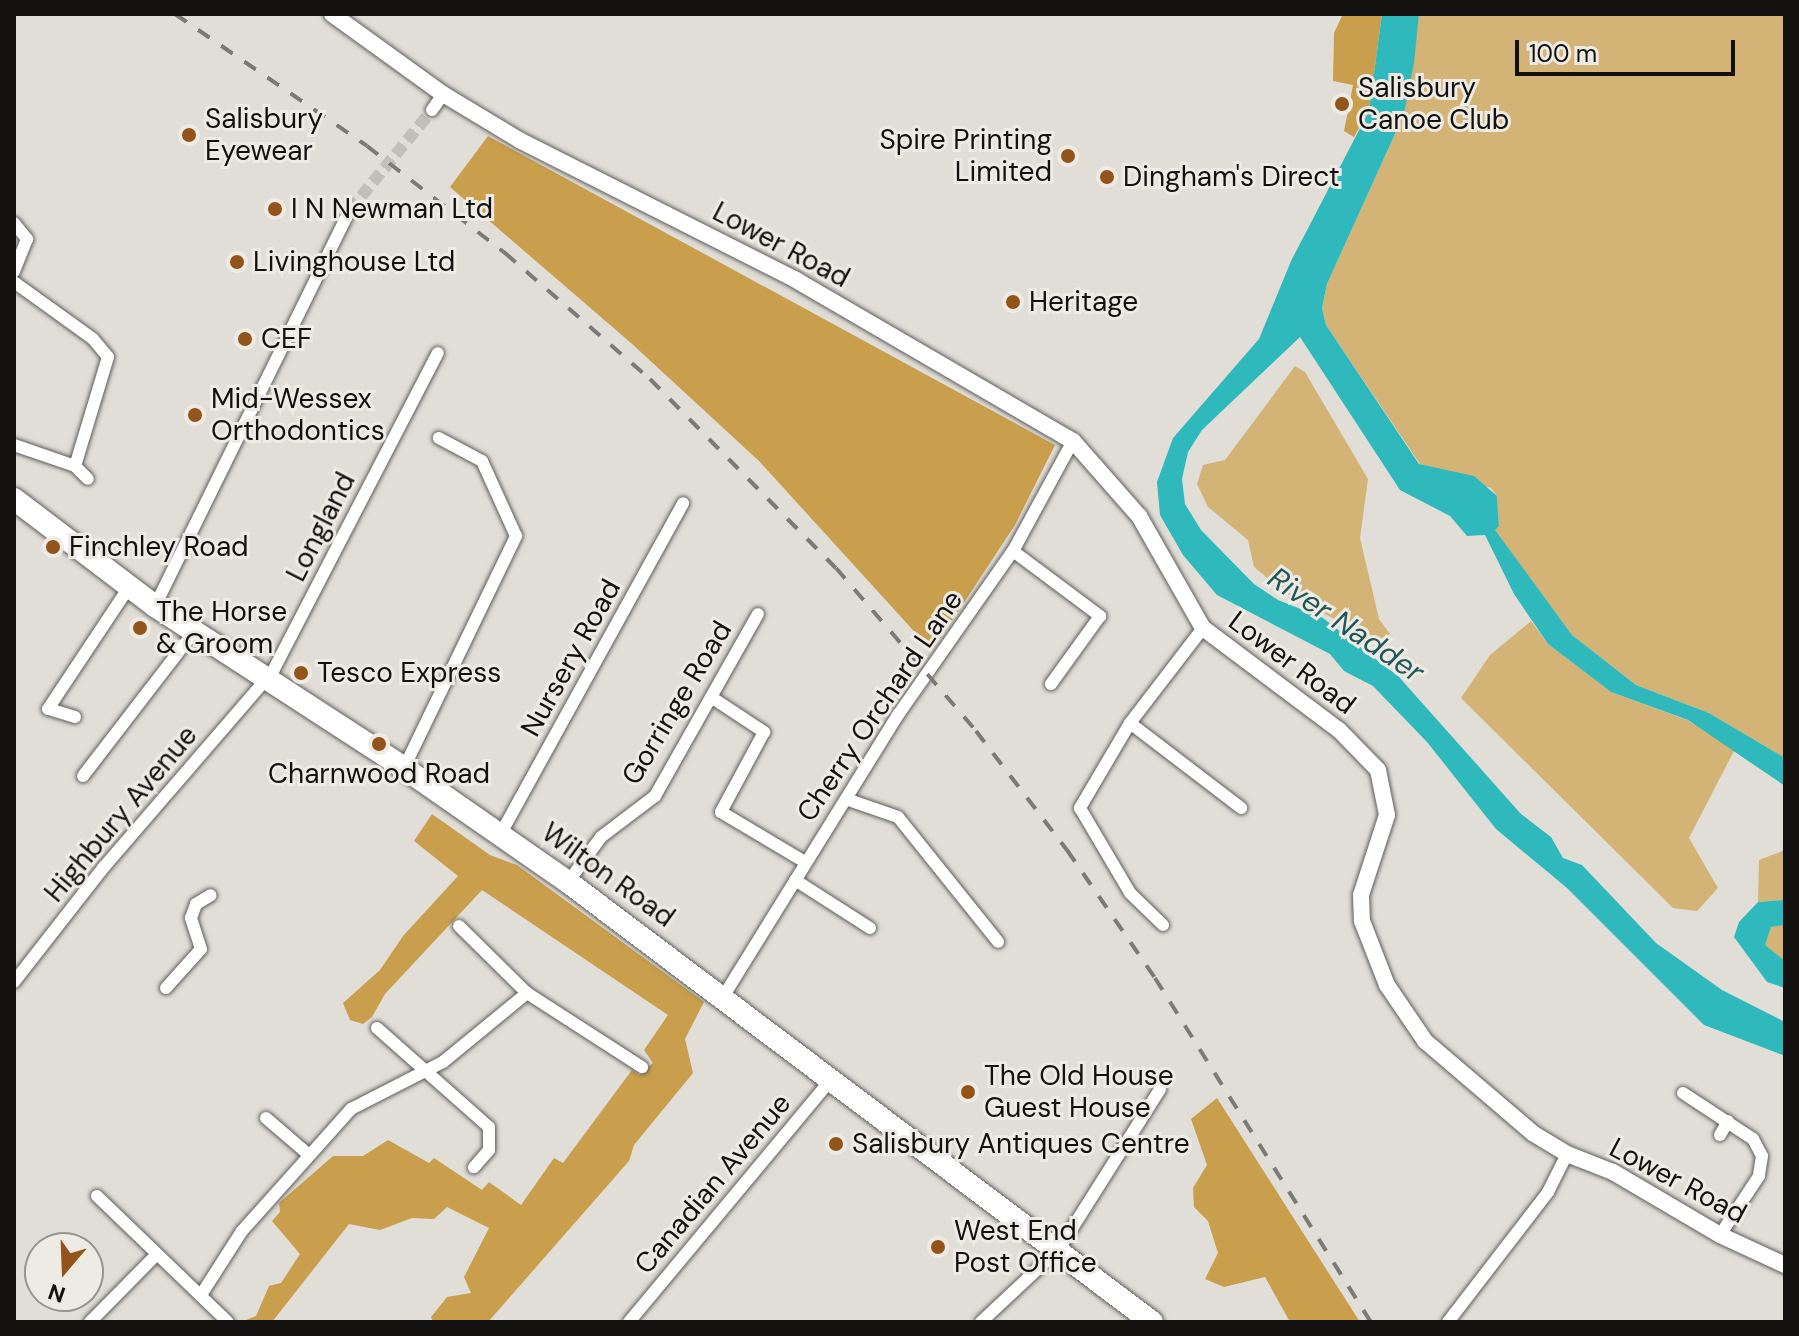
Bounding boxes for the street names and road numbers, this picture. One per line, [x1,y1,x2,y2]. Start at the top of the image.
street label: Lower Road [707,195,855,295]
street label: Longland [279,467,363,587]
street label: Nursery Road [514,574,628,742]
street label: Cherry Orchard Lane [790,584,970,828]
street label: Lower Road [1222,604,1362,722]
street label: Gorringe Road [615,615,739,791]
street label: Highbury Avenue [38,719,204,909]
street label: Wilton Road [535,816,681,934]
street label: Canadian Avenue [628,1087,798,1281]
street label: Lower Road [1604,1131,1752,1231]

